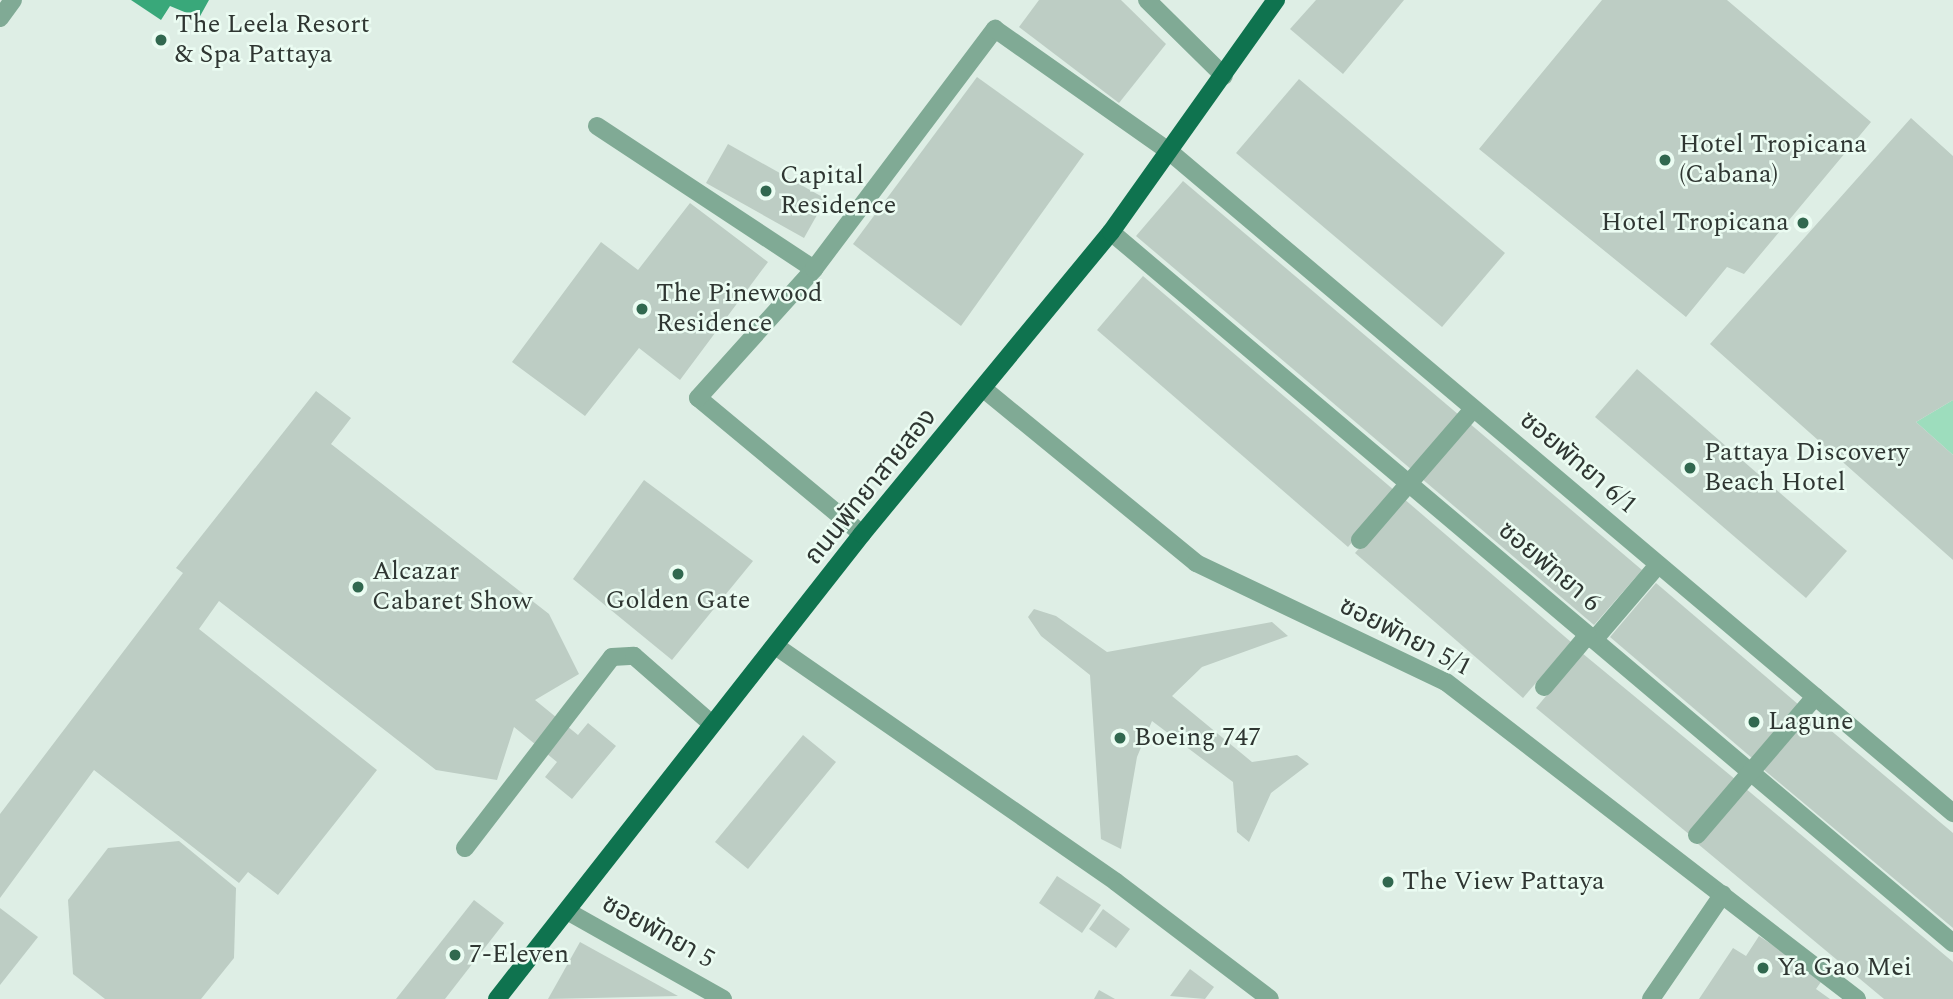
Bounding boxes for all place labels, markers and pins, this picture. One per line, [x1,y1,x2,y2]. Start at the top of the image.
place label: The Leela Resort & Spa Pattaya [175,9,370,70]
marker: The Leela Resort & Spa Pattaya [153,32,169,48]
place label: Hotel Tropicana (Cabana) [1679,129,1867,190]
marker: Hotel Tropicana (Cabana) [1657,152,1673,168]
place label: Capital Residence [780,160,896,222]
marker: Capital Residence [758,183,774,199]
place label: Hotel Tropicana [1601,207,1789,239]
marker: Hotel Tropicana [1795,215,1811,231]
place label: The Pinewood Residence [656,278,823,340]
marker: The Pinewood Residence [634,301,650,317]
place label: Pattaya Discovery Beach Hotel [1704,437,1909,498]
marker: Pattaya Discovery Beach Hotel [1682,460,1698,476]
place label: Alcazar Cabaret Show [372,556,532,618]
marker: Golden Gate [670,566,686,582]
marker: Alcazar Cabaret Show [350,579,366,595]
place label: Golden Gate [606,585,750,617]
place label: Lagune [1768,706,1854,738]
marker: Lagune [1746,714,1762,730]
place label: Boeing 747 [1134,722,1261,754]
marker: Boeing 747 [1112,730,1128,746]
place label: The View Pattaya [1402,866,1605,898]
marker: The View Pattaya [1380,874,1396,890]
place label: 7-Eleven [469,939,569,971]
marker: 7-Eleven [447,947,463,963]
place label: Ya Gao Mei [1777,952,1912,984]
marker: Ya Gao Mei [1755,960,1771,976]

